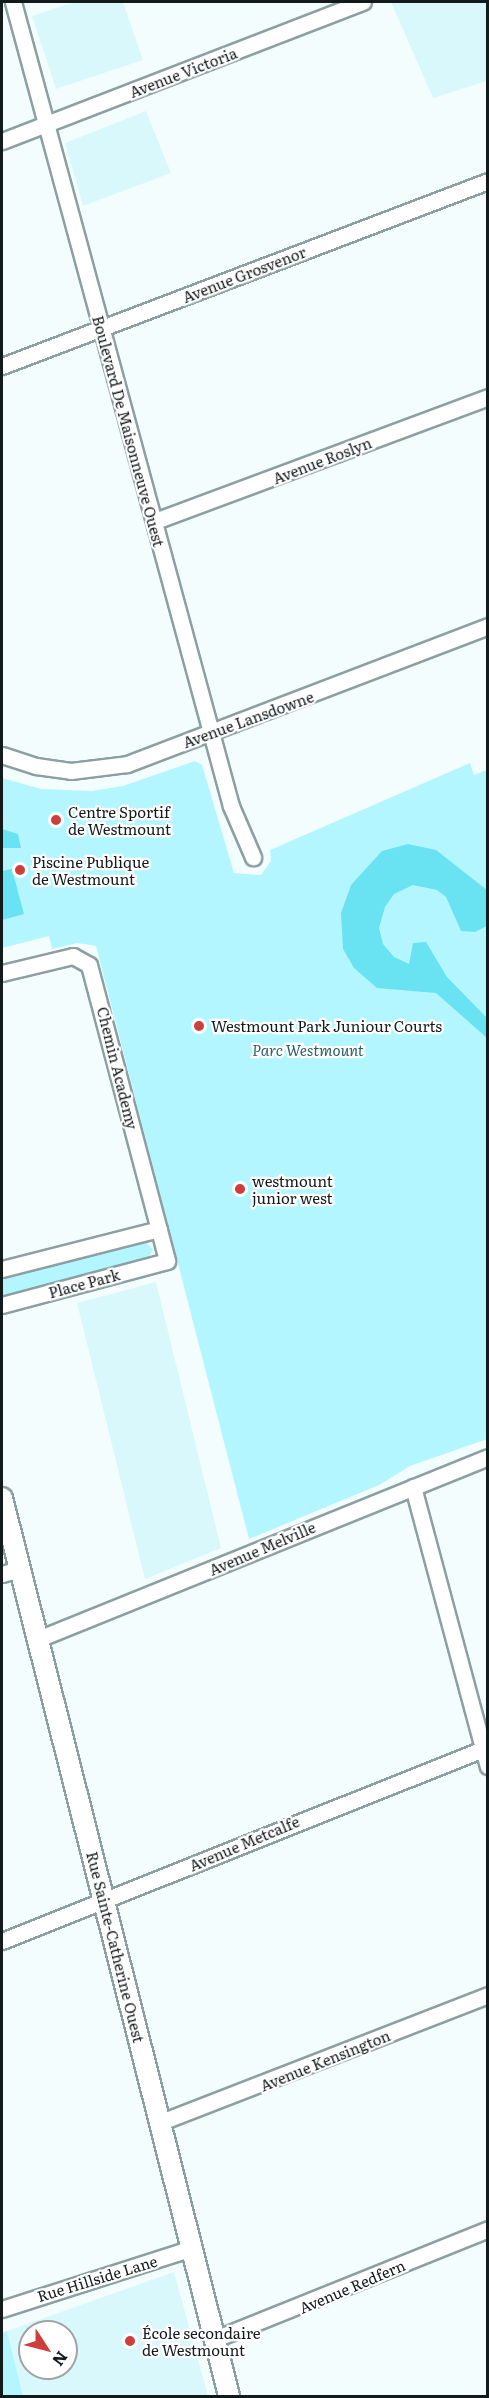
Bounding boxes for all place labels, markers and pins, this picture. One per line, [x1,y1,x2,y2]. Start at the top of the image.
place label: Centre Sportif de Westmount [68,802,171,837]
marker: Centre Sportif de Westmount [49,813,63,827]
place label: Piscine Publique de Westmount [32,852,149,887]
marker: Piscine Publique de Westmount [13,863,27,877]
place label: Westmount Park Juniour Courts [211,1017,442,1035]
marker: Westmount Park Juniour Courts [192,1019,206,1033]
place label: westmount junior west [252,1171,333,1206]
marker: westmount junior west [233,1182,247,1196]
place label: École secondaire de Westmount [142,2323,261,2358]
marker: École secondaire de Westmount [123,2334,137,2348]

